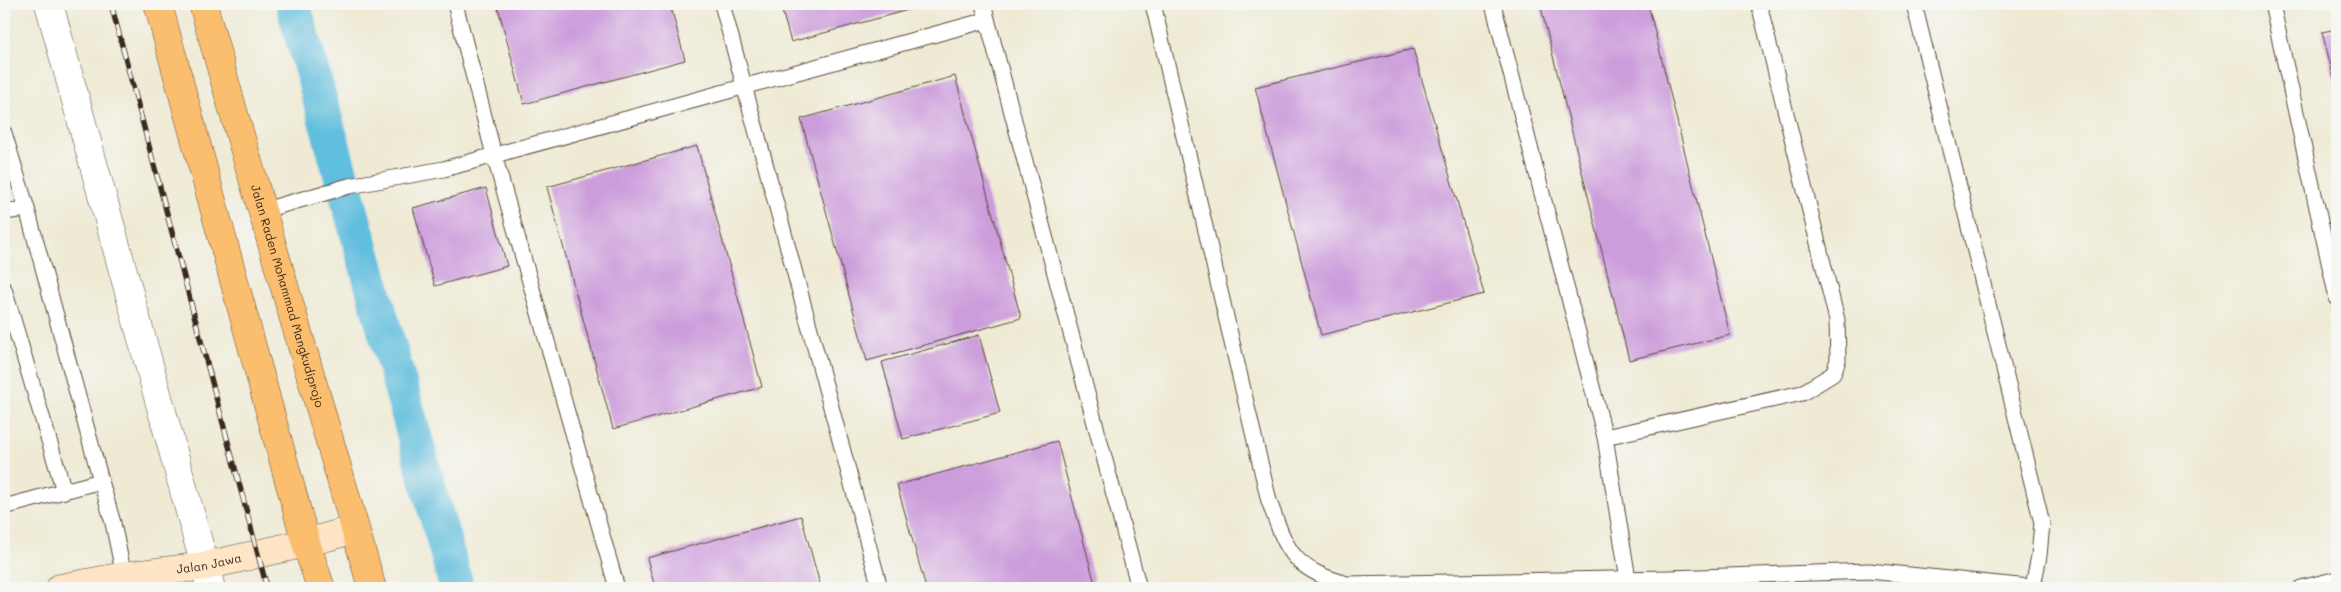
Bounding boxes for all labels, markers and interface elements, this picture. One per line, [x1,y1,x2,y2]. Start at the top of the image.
street label: Jalan Raden Mohammad Mangkudiprojo [248,182,328,409]
street label: Jalan Jawa [175,549,243,576]

